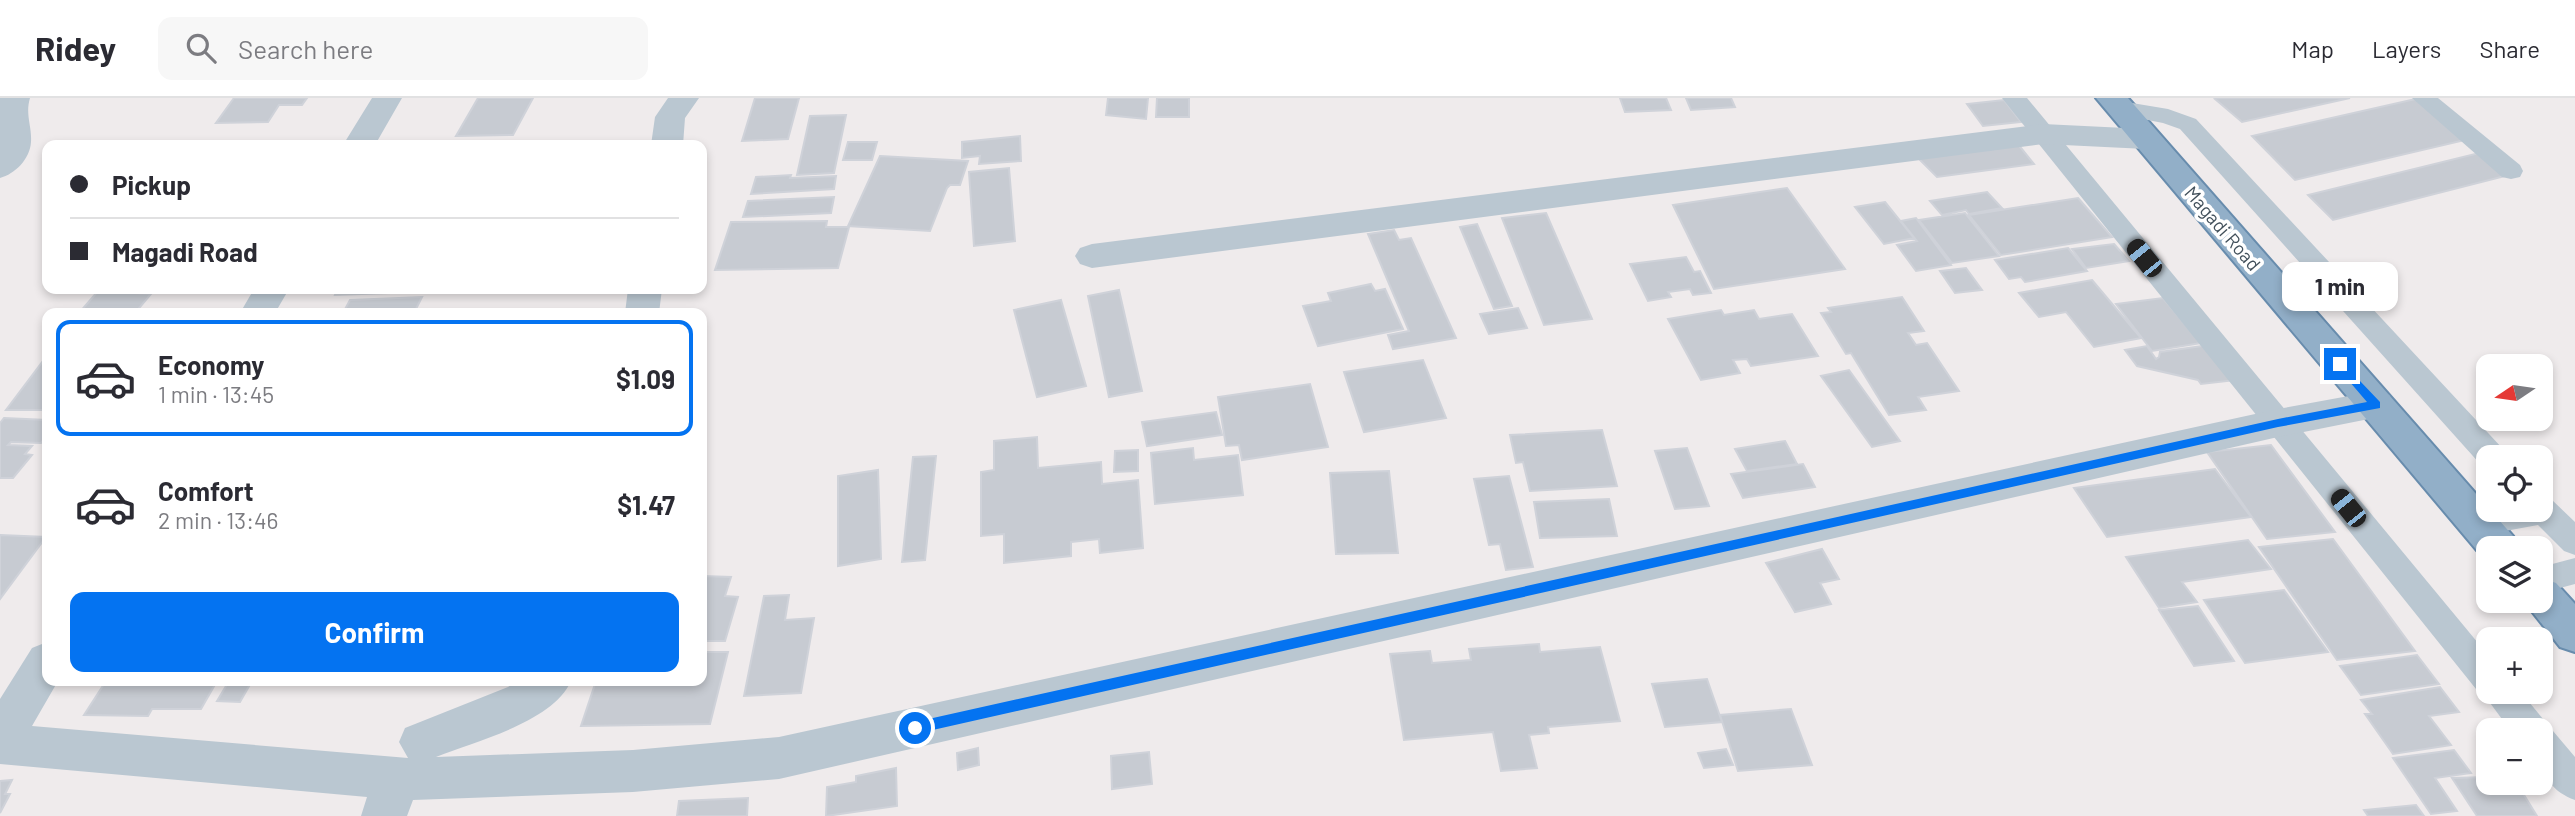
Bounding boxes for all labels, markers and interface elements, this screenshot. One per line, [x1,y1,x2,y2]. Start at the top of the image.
search box [158,17,648,80]
text: Ridey [35,28,116,68]
icon: search [182,29,220,67]
text: Search here [238,33,373,64]
text: Map [2291,34,2334,63]
text: Layers [2372,34,2441,63]
text: Share [2479,34,2540,63]
text: Pickup [112,169,191,200]
street label: Magadi Road [2180,181,2266,275]
car [2123,235,2166,281]
text: Magadi Road [112,236,258,267]
callout: 1 min [2282,262,2398,312]
text: 1 min [2315,272,2365,300]
icon: car [74,347,137,410]
route end [2324,348,2356,380]
text: Economy [158,349,264,380]
north arrow [2476,354,2553,430]
map controls [2476,354,2553,795]
text: $1.09 [616,363,675,394]
text: 1 min · 13:45 [158,380,274,408]
button: locate [2476,445,2553,522]
icon: car [74,473,137,536]
text: Comfort [158,475,254,506]
car [2327,485,2370,531]
text: $1.47 [617,489,675,520]
text: 2 min · 13:46 [158,506,278,534]
button: layers [2476,536,2553,613]
button: Confirm [70,592,679,672]
button: + [2476,627,2553,704]
route start [899,712,931,744]
button: − [2476,718,2553,795]

